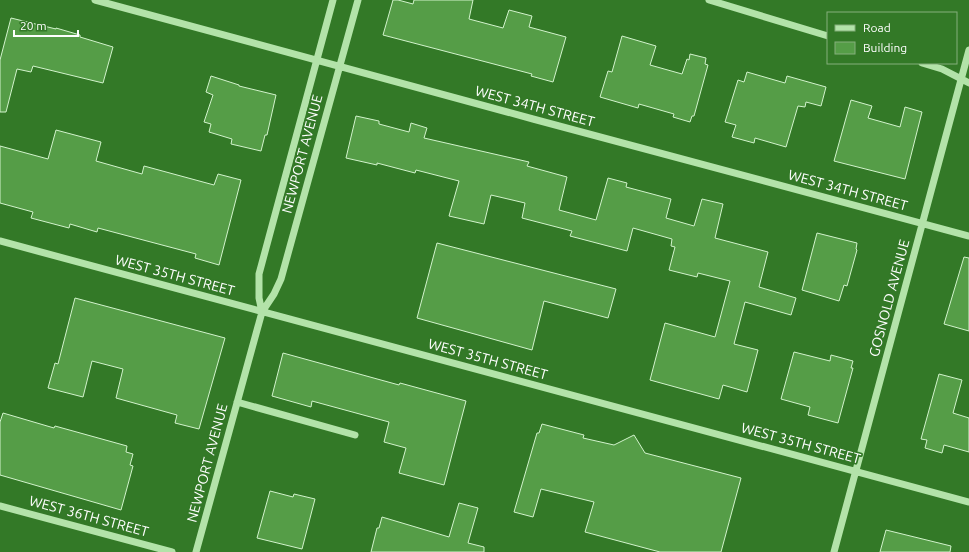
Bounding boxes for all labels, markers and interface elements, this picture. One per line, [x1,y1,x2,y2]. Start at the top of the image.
scale bar [14,12,78,38]
legend [827,12,957,64]
text: 20 m [20,19,47,32]
text: Road [863,21,891,34]
text: Building [863,41,907,54]
street label: WEST 34TH STREET [474,82,597,130]
street label: NEWPORT AVENUE [278,93,326,215]
street label: WEST 34TH STREET [787,166,910,214]
street label: GOSNOLD AVENUE [866,237,912,359]
street label: WEST 35TH STREET [114,251,237,299]
street label: WEST 35TH STREET [427,335,550,383]
street label: NEWPORT AVENUE [183,402,231,524]
street label: WEST 35TH STREET [740,419,863,467]
street label: WEST 36TH STREET [28,492,151,540]

